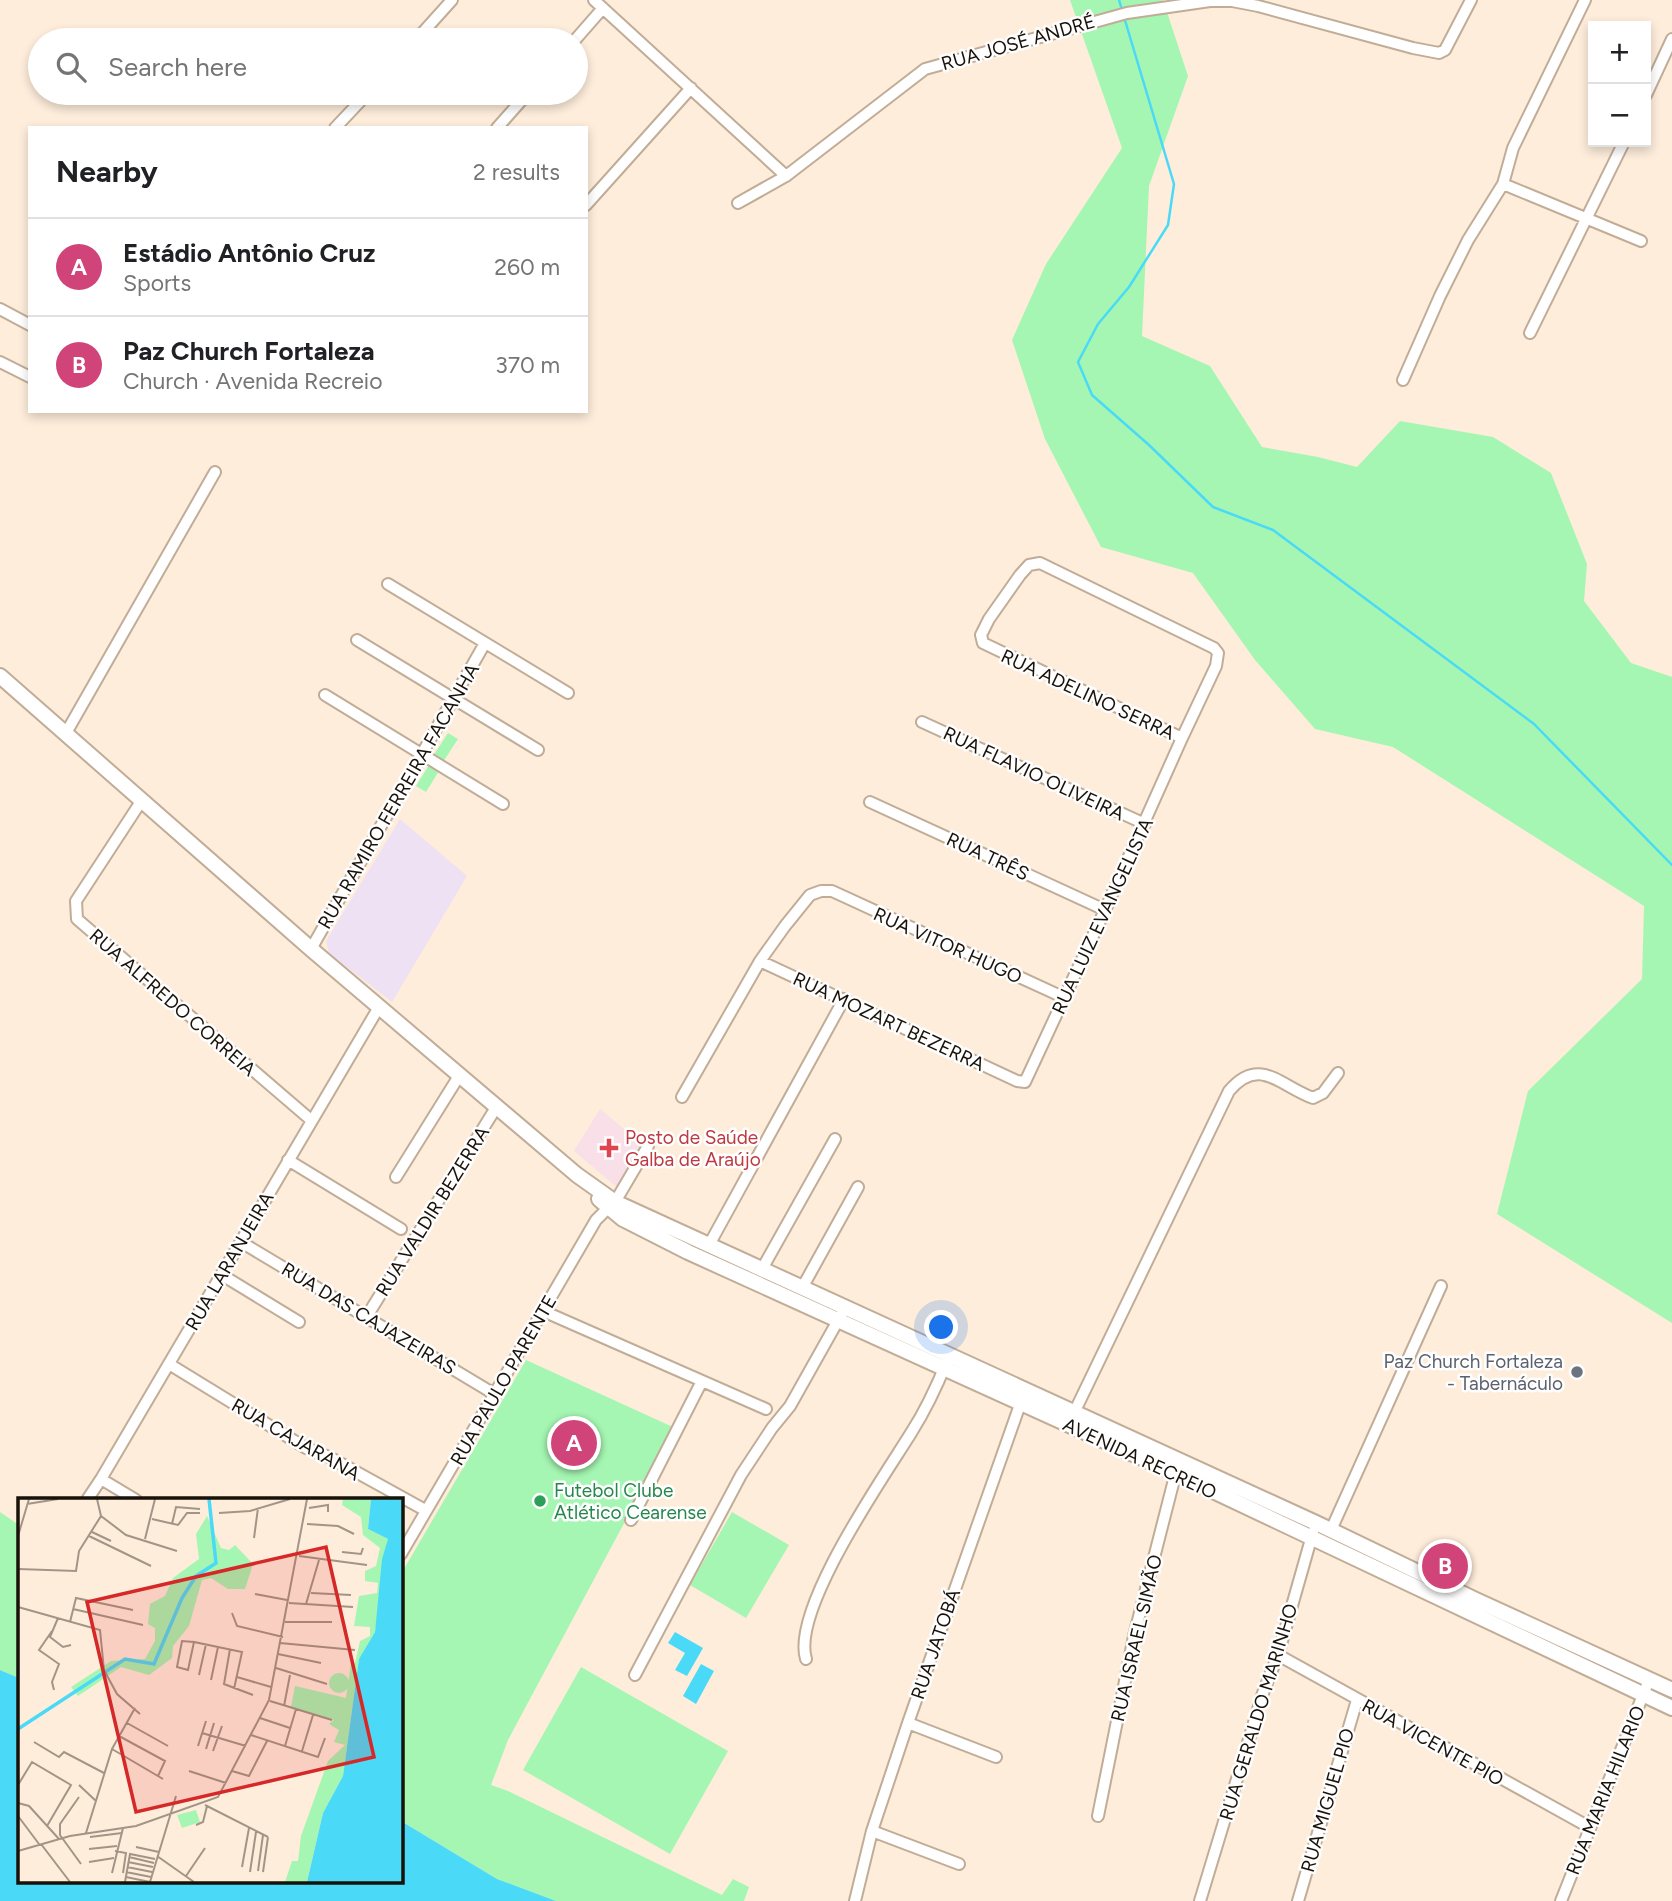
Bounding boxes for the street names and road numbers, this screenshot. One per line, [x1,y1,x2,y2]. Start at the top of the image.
street label: RUA JOSÉ ANDRÉ [939,10,1098,75]
street label: RUA ADELINO SERRA [997,644,1178,745]
street label: RUA RAMIRO FERREIRA FACANHA [313,659,484,933]
street label: RUA FLAVIO OLIVEIRA [940,721,1128,826]
street label: RUA LUIZ EVANGELISTA [1047,814,1158,1018]
street label: RUA TRÊS [943,827,1033,886]
street label: RUA VITOR HUGO [870,902,1026,988]
street label: RUA ALFREDO CORREIA [85,924,261,1081]
street label: RUA MOZART BEZERRA [789,967,988,1076]
street label: RUA VALDIR BEZERRA [371,1122,494,1300]
street label: RUA LARANJEIRA [180,1188,278,1335]
street label: RUA DAS CAJAZEIRAS [277,1257,460,1380]
street label: RUA PAULO PARENTE [445,1291,562,1469]
street label: RUA CAJARANA [227,1393,364,1486]
street label: AVENIDA RECREIO [1059,1413,1220,1504]
street label: RUA ISRAEL SIMÃO [1106,1552,1167,1724]
street label: RUA JATOBÁ [906,1586,965,1702]
street label: RUA GERALDO MARINHO [1215,1601,1302,1823]
street label: RUA VICENTE PIO [1358,1694,1508,1791]
street label: RUA MARIA HILARIO [1561,1702,1650,1878]
street label: RUA MIGUEL PIO [1296,1725,1359,1875]

